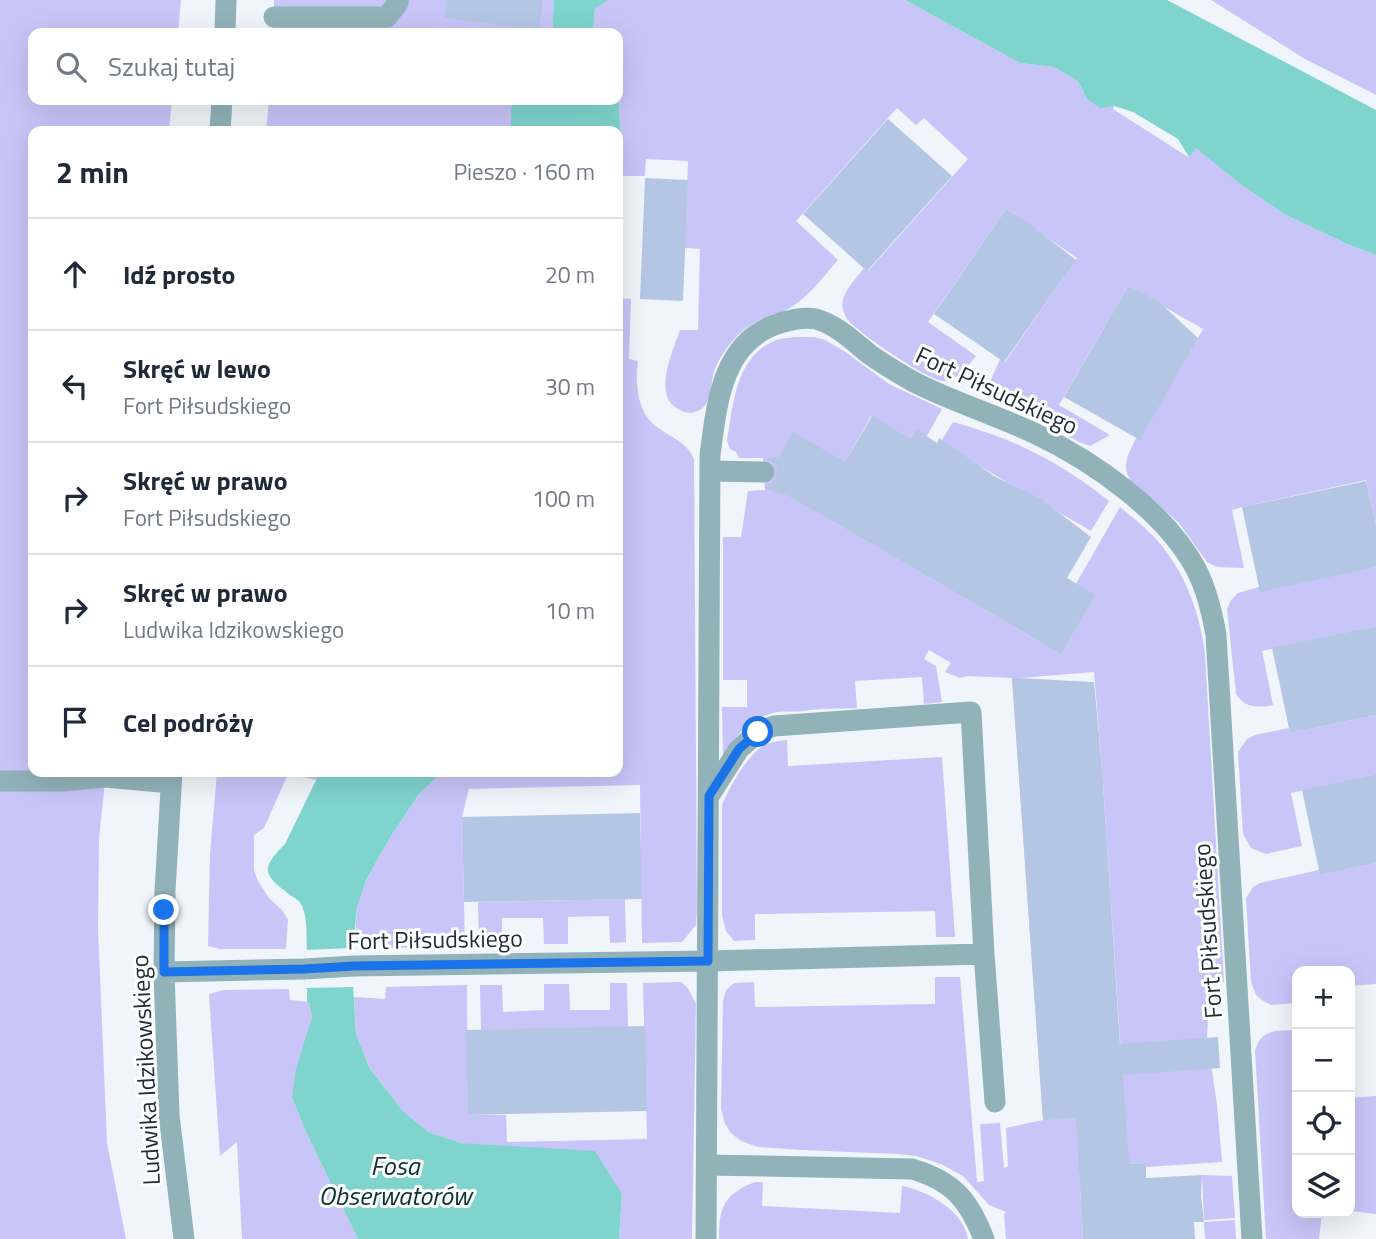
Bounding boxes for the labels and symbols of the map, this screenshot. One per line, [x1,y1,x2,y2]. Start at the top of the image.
street label: Fort Piłsudskiego [910,337,1084,443]
route start [742,716,773,747]
street label: Fort Piłsudskiego [1183,842,1231,1020]
route end [148,894,179,925]
street label: Fort Piłsudskiego [347,919,523,959]
street label: Ludwika Idzikowskiego [121,954,169,1186]
water label: Fosa Obserwatorów [318,1146,475,1215]

